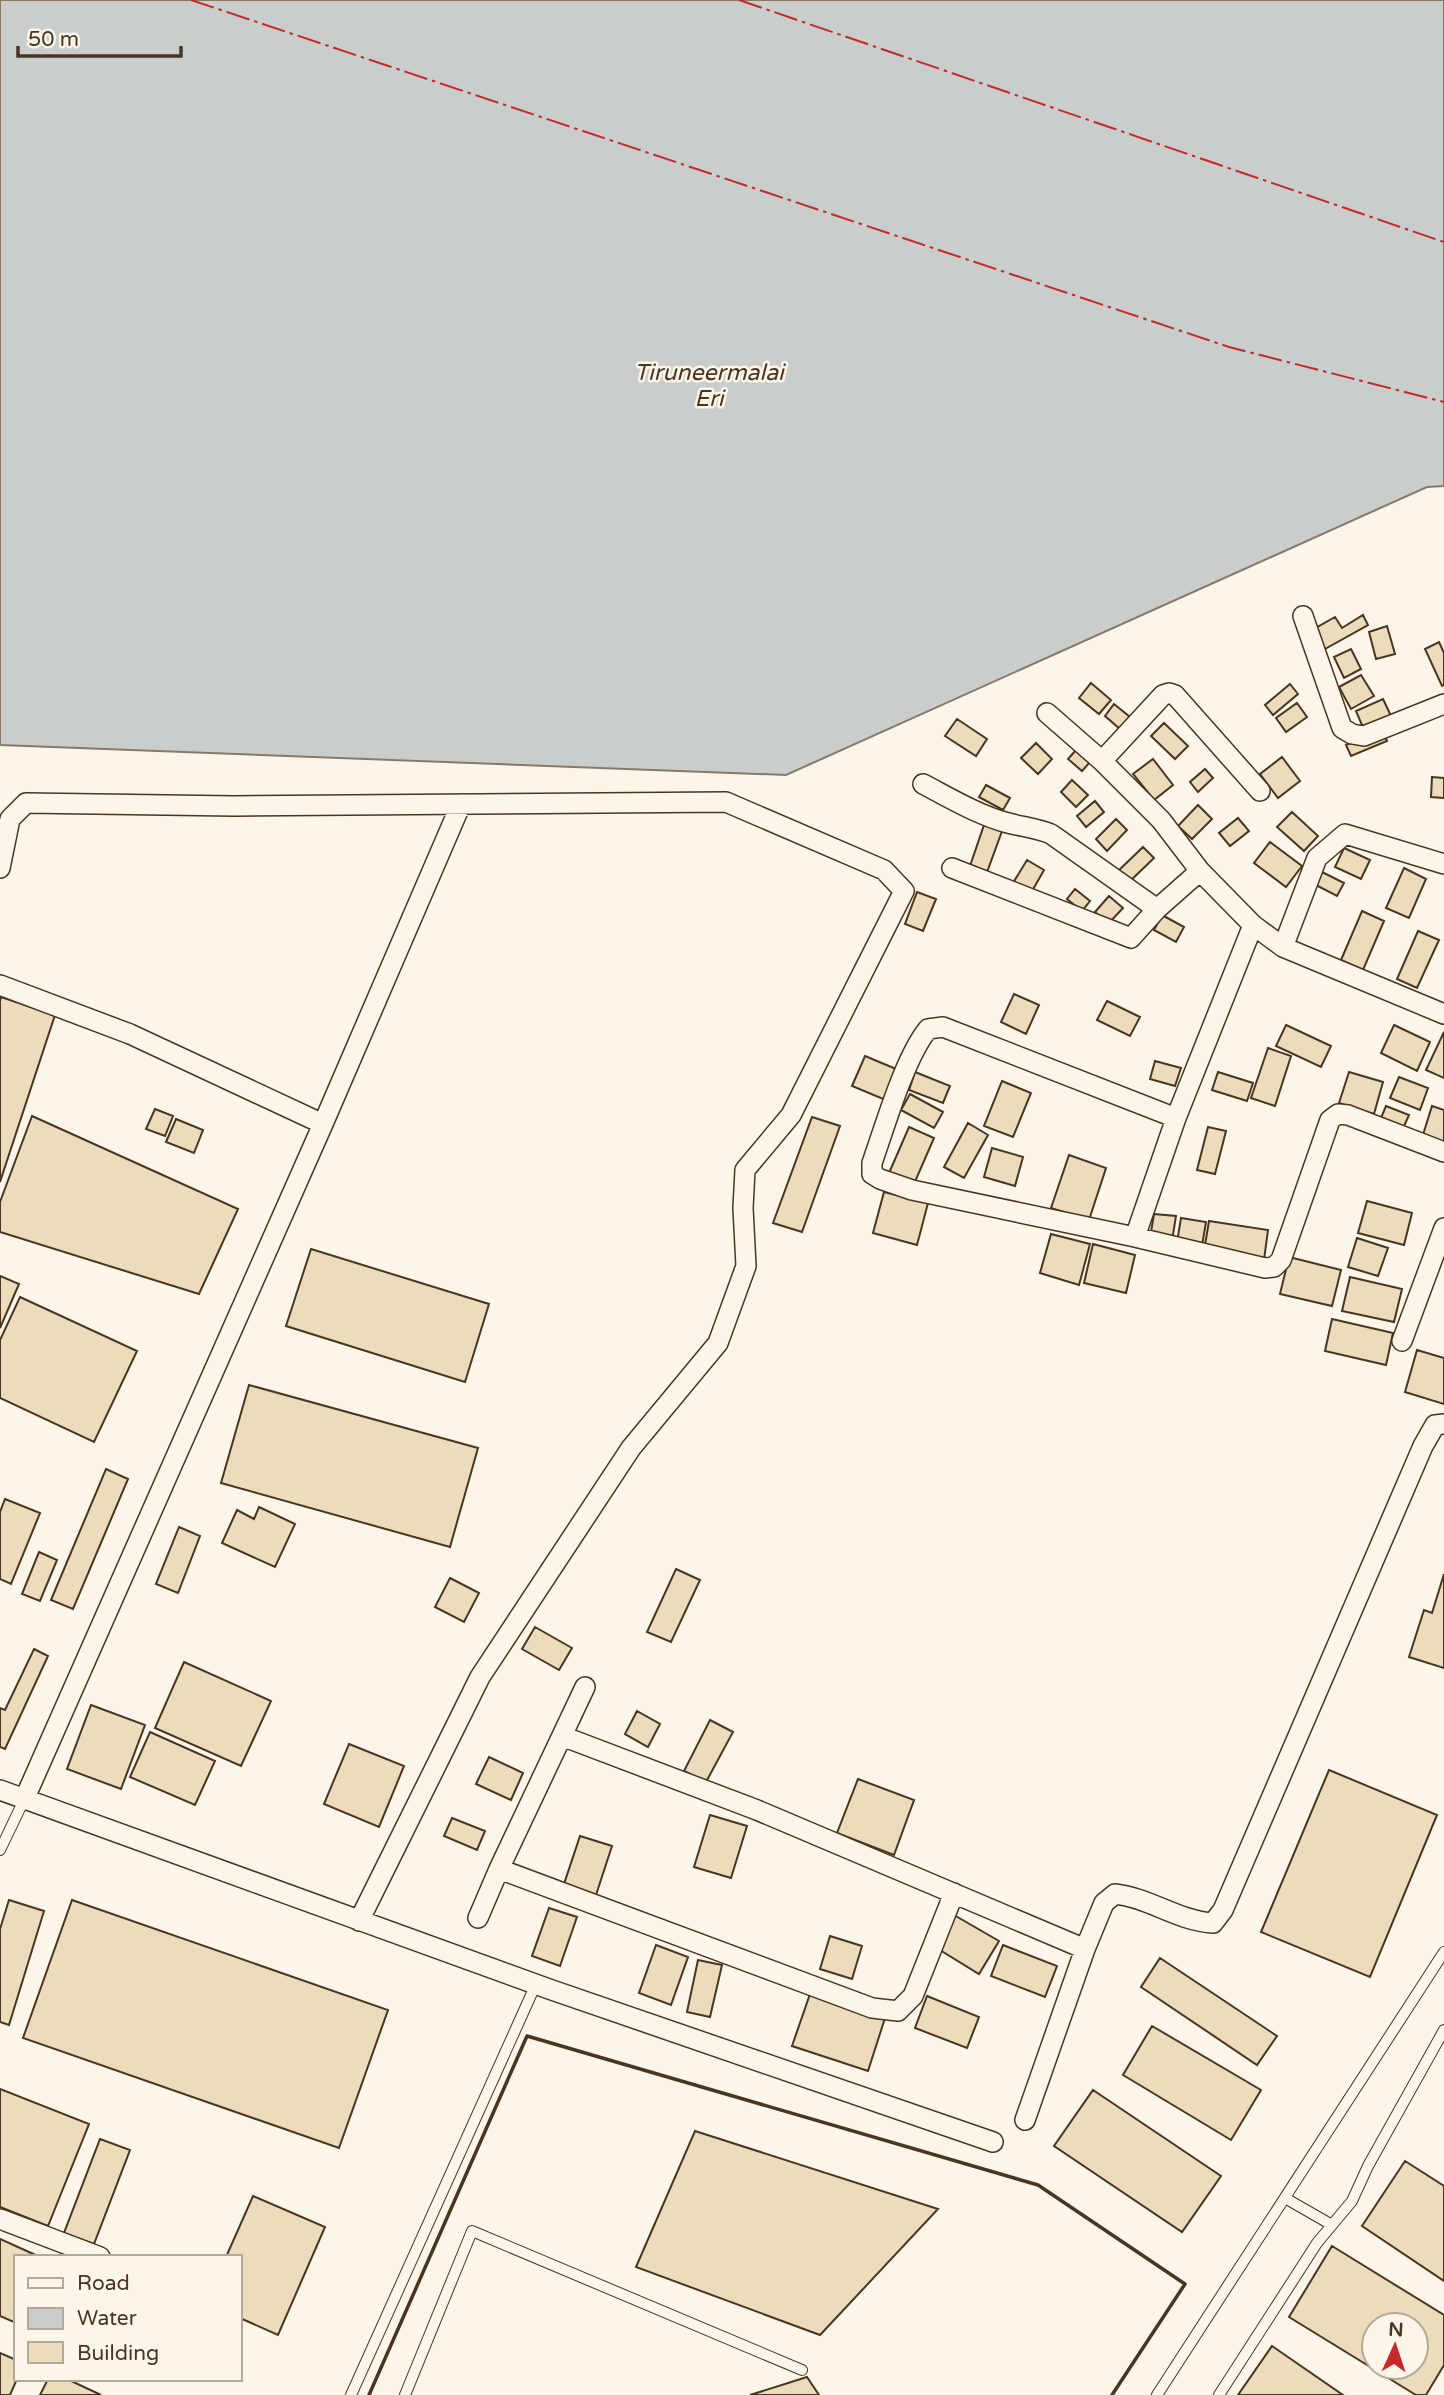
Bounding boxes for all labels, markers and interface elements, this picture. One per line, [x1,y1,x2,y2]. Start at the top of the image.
scale bar [18,14,180,58]
text: 50 m [28,27,79,52]
water label: Tiruneermalai Eri [634,359,787,413]
legend [14,2255,242,2381]
text: Road [77,2271,130,2296]
text: Water [77,2306,137,2331]
north arrow [1360,2311,1430,2381]
text: N [1388,2319,1404,2341]
text: Building [77,2341,159,2366]

